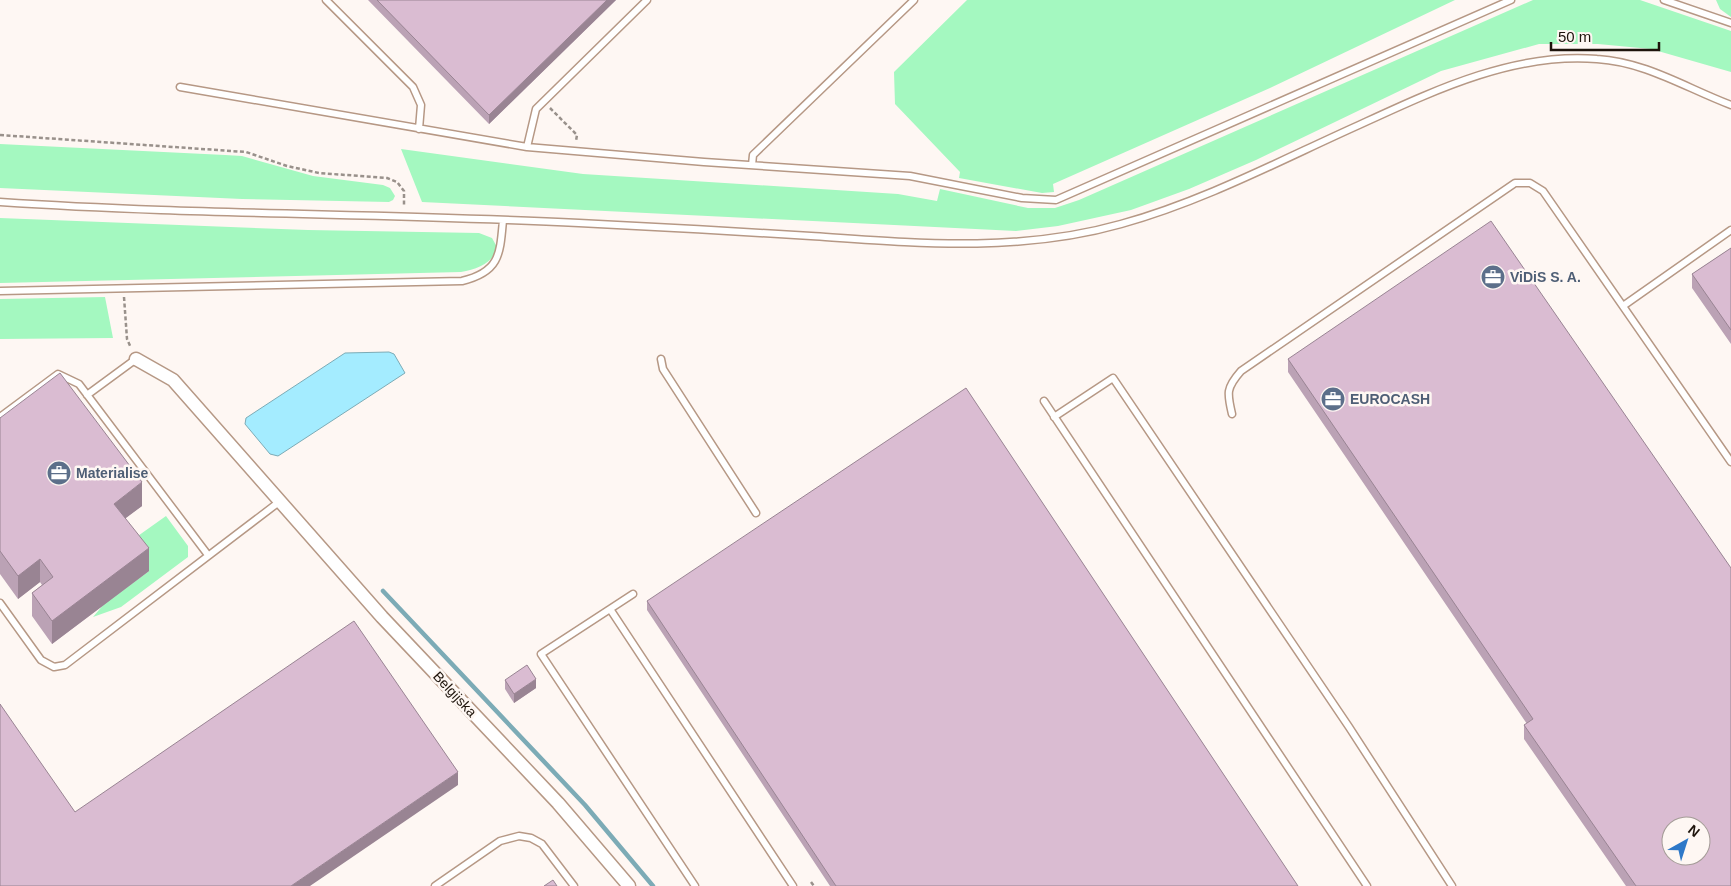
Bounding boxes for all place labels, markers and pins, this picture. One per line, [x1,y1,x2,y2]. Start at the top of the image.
office icon: ViDiS S. A. [1480,264,1506,290]
place label: ViDiS S. A. [1510,269,1581,285]
office icon: EUROCASH [1320,386,1346,412]
place label: EUROCASH [1350,391,1430,407]
office icon: Materialise [46,460,72,486]
place label: Materialise [76,465,149,481]

